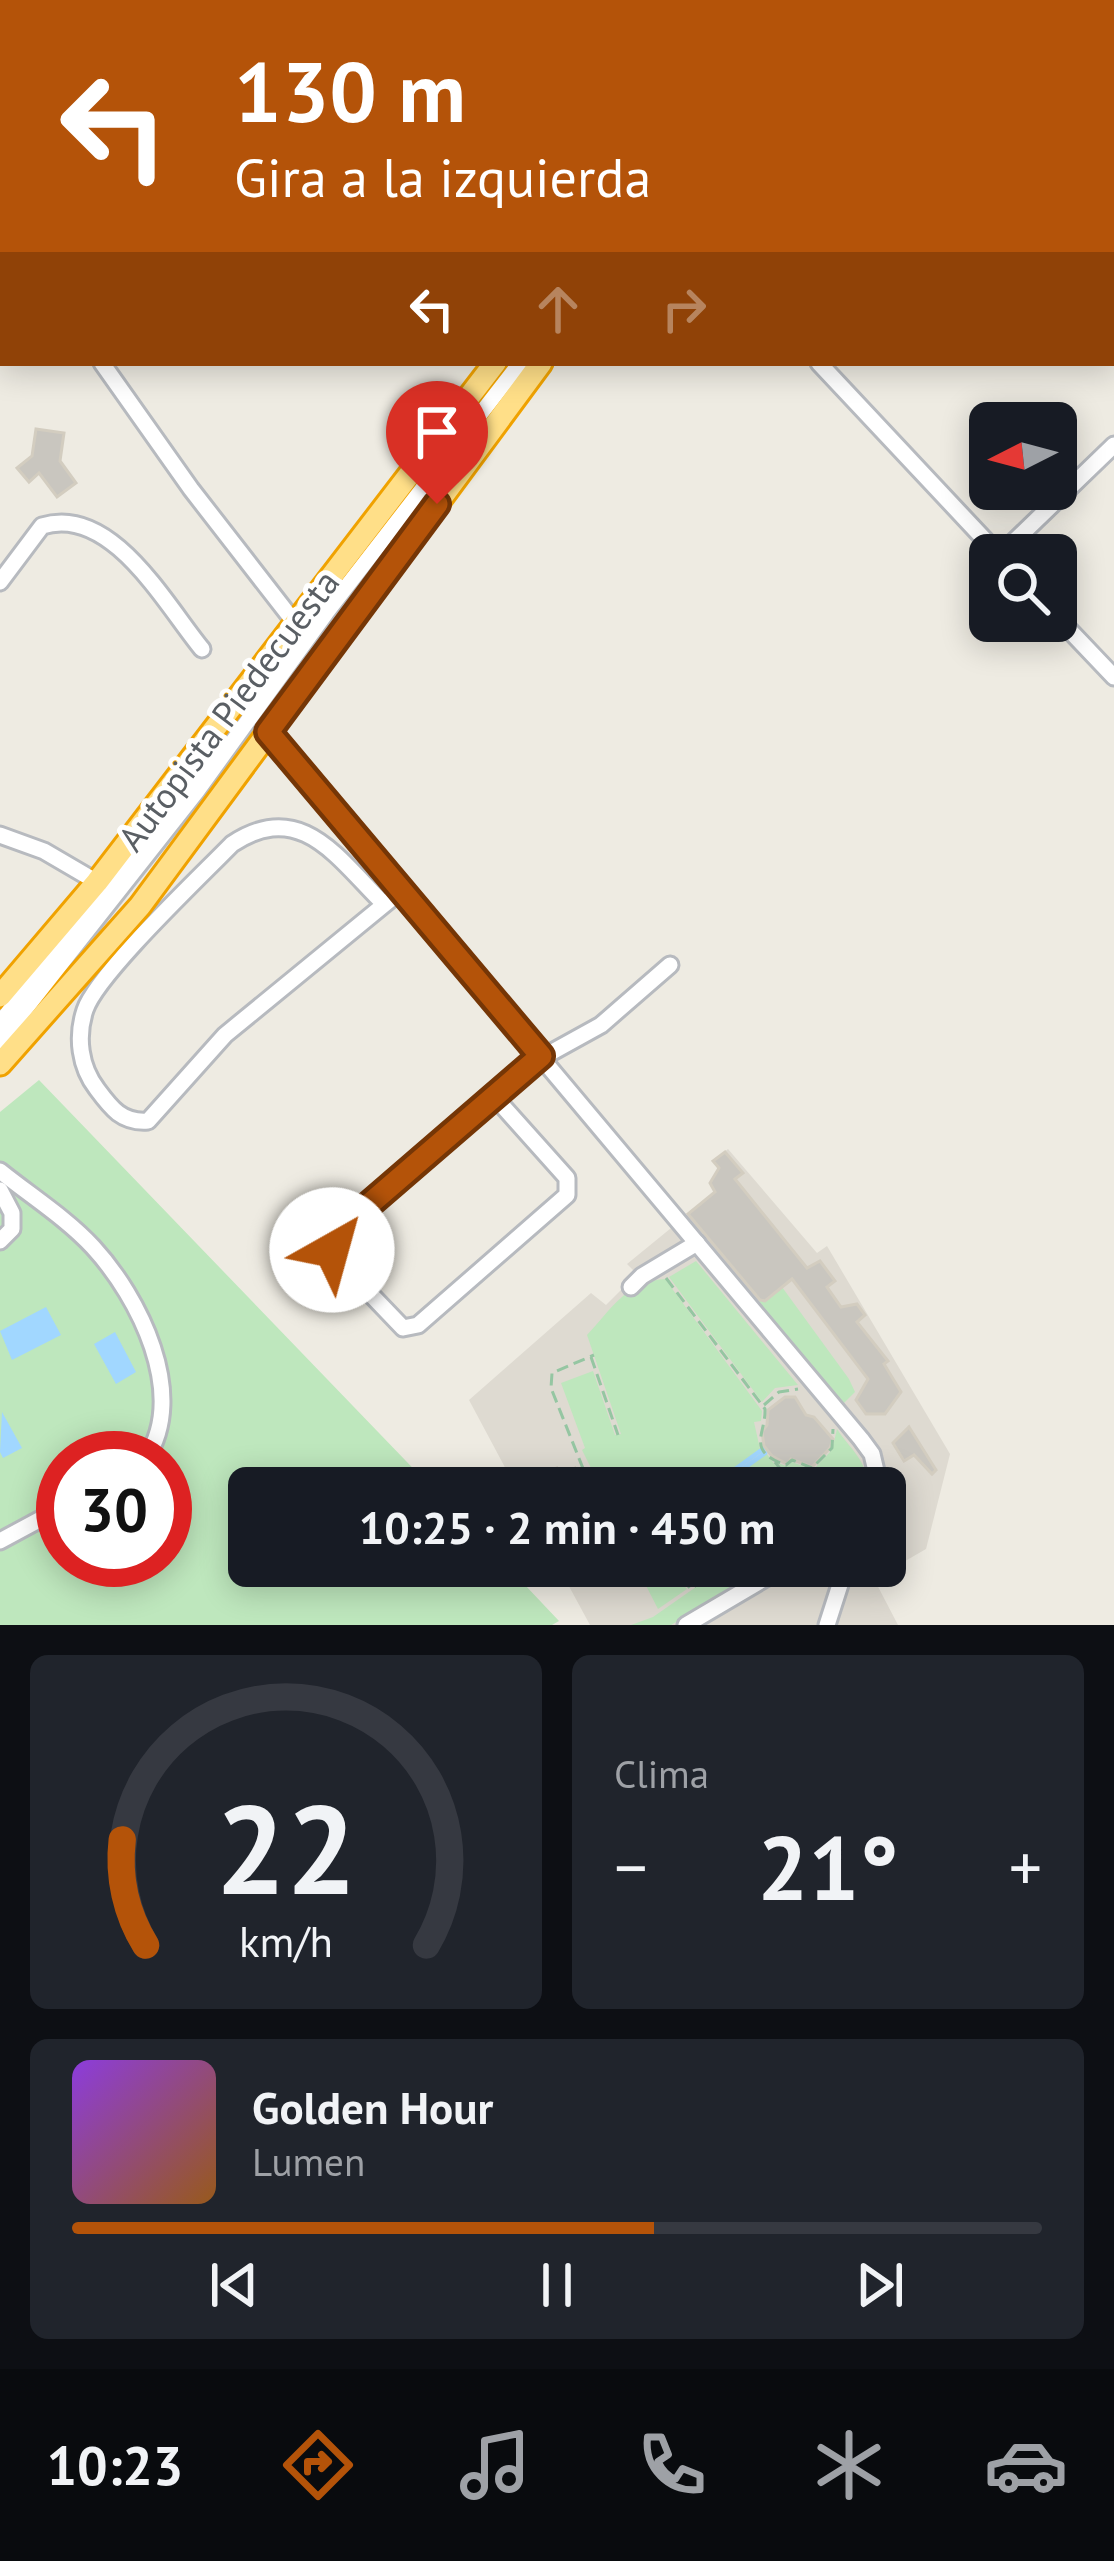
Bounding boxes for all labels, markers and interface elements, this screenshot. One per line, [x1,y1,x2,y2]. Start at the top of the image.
text: 130 m [234,36,466,145]
icon: left [36,48,192,204]
text: Gira a la izquierda [234,142,651,212]
icon: left [399,276,465,342]
icon: ahead [525,276,591,342]
icon: right [651,276,717,342]
pin [386,381,488,504]
icon: arrive [404,399,470,465]
north arrow [969,402,1077,510]
map controls [969,402,1077,642]
button: search [969,534,1077,642]
street label: Autopista Piedecuesta [107,560,349,860]
position arrow [269,1187,395,1313]
speed limit sign: 30 [36,1431,192,1587]
text: 10:25 · 2 min · 450 m [359,1498,775,1556]
text: Clima [614,1748,709,1799]
text: 22 [215,1767,357,1928]
text: 21° [757,1808,899,1925]
text: − [614,1824,647,1909]
text: + [1009,1824,1042,1909]
text: km/h [239,1913,333,1969]
text: Golden Hour [252,2078,493,2136]
text: Lumen [252,2136,365,2187]
icon: previous [201,2252,267,2318]
icon: pause [524,2252,590,2318]
icon: next [847,2252,913,2318]
icon: directions [276,2423,360,2507]
icon: music [453,2423,537,2507]
icon: phone [630,2423,714,2507]
icon: climate [807,2423,891,2507]
icon: car [984,2423,1068,2507]
text: 10:23 [46,2430,183,2500]

